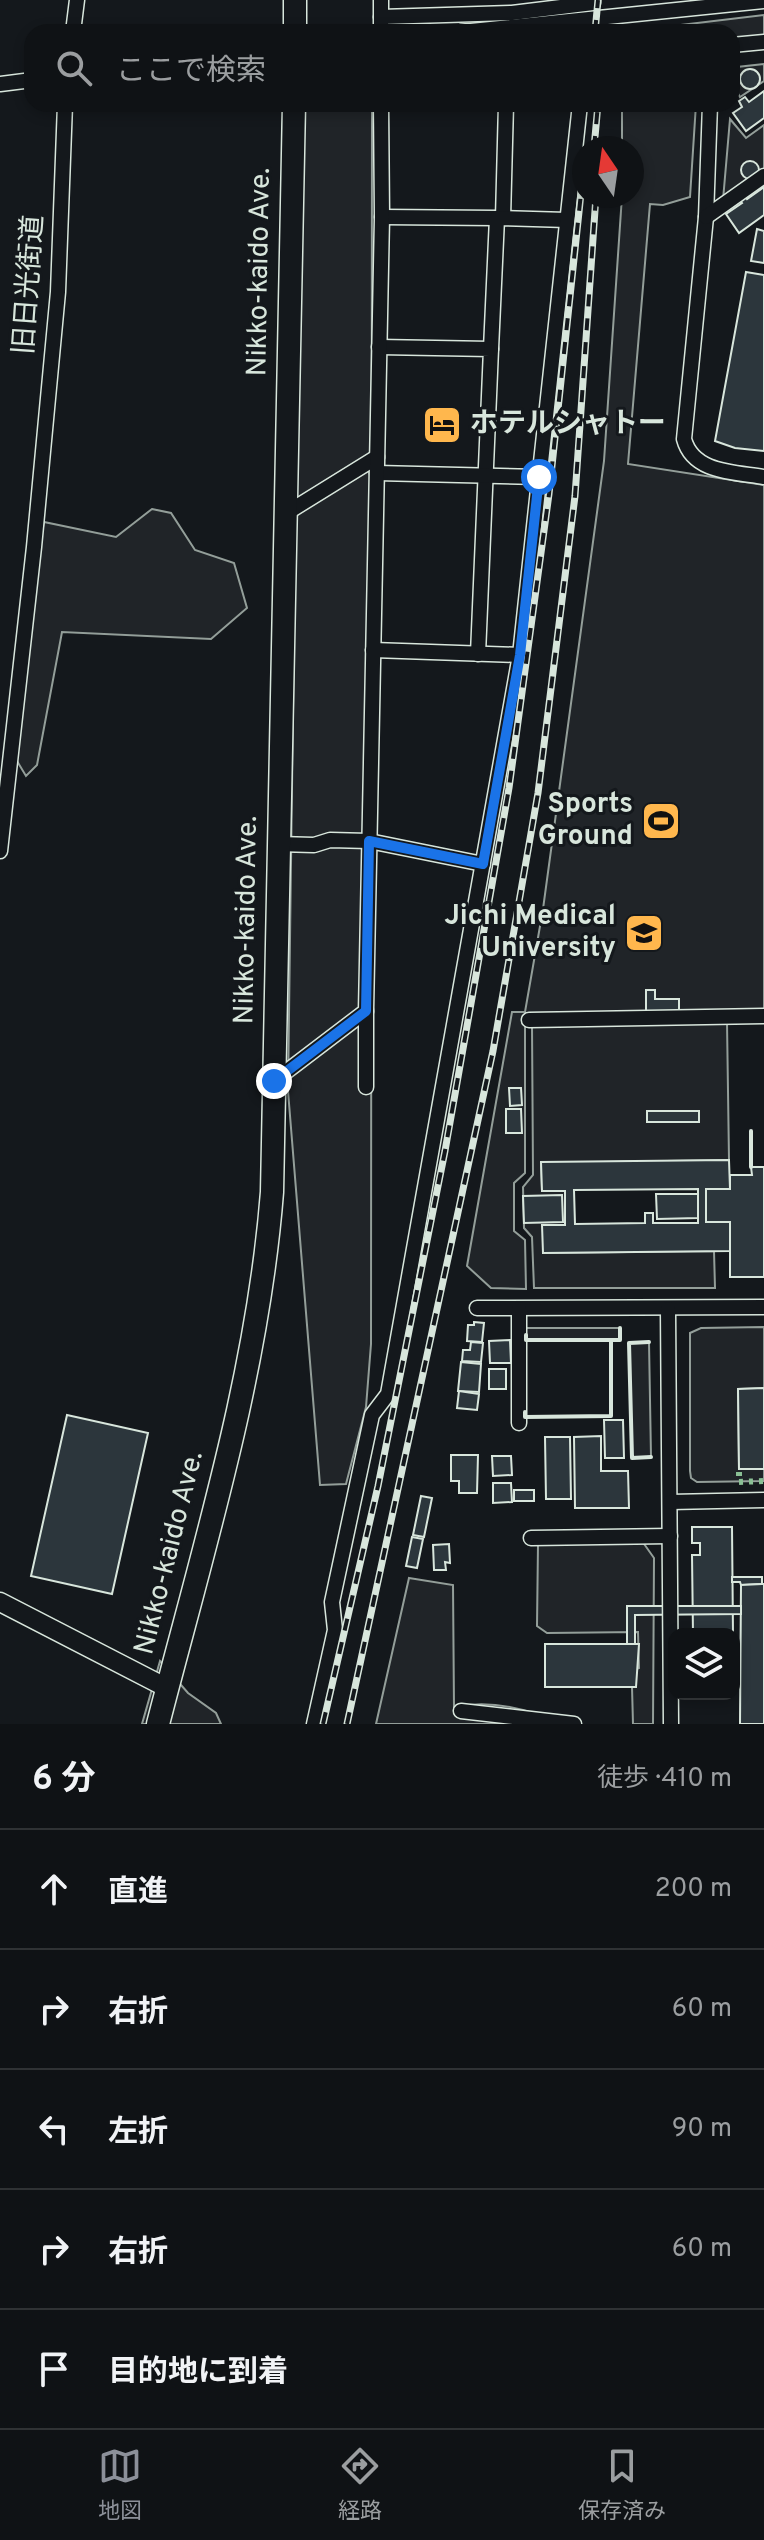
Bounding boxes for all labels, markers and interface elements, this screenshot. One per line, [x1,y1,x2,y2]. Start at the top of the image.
search box [24,24,740,112]
icon: search [52,46,96,90]
text: ここで検索 [116,54,266,91]
north arrow [572,136,644,208]
street label: Nikko-kaido Ave. [240,167,280,377]
street label: 旧日光街道 [7,214,53,356]
hotel icon: ホテルシャトー [421,404,463,446]
place label: ホテルシャトー [470,407,666,443]
route start [521,459,557,495]
place label: Sports Ground [538,787,633,855]
sports icon: Sports Ground [640,800,682,842]
street label: Nikko-kaido Ave. [227,815,267,1025]
place label: Jichi Medical University [444,899,616,967]
school or university icon: Jichi Medical University [623,912,665,954]
route end [256,1063,292,1099]
street label: Nikko-kaido Ave. [127,1447,213,1659]
map controls [668,1628,740,1700]
button: layers [668,1628,740,1700]
text: 6 分 [32,1759,95,1802]
text: 徒歩 · 410 m [597,1763,732,1796]
icon: ahead [32,1867,76,1911]
text: 200 m [655,1873,732,1906]
text: 直進 [108,1875,168,1912]
icon: right [32,1987,76,2031]
text: 60 m [672,1993,732,2026]
text: 右折 [108,1995,168,2032]
icon: left [32,2107,76,2151]
text: 90 m [672,2113,732,2146]
text: 左折 [108,2115,168,2152]
icon: right [32,2227,76,2271]
text: 60 m [672,2233,732,2266]
text: 右折 [108,2235,168,2272]
icon: arrive [32,2347,76,2391]
text: 目的地に到着 [108,2355,288,2392]
tab: 地図 [98,2444,142,2526]
tab: 経路 [338,2444,382,2526]
tab: 保存済み [578,2444,666,2526]

